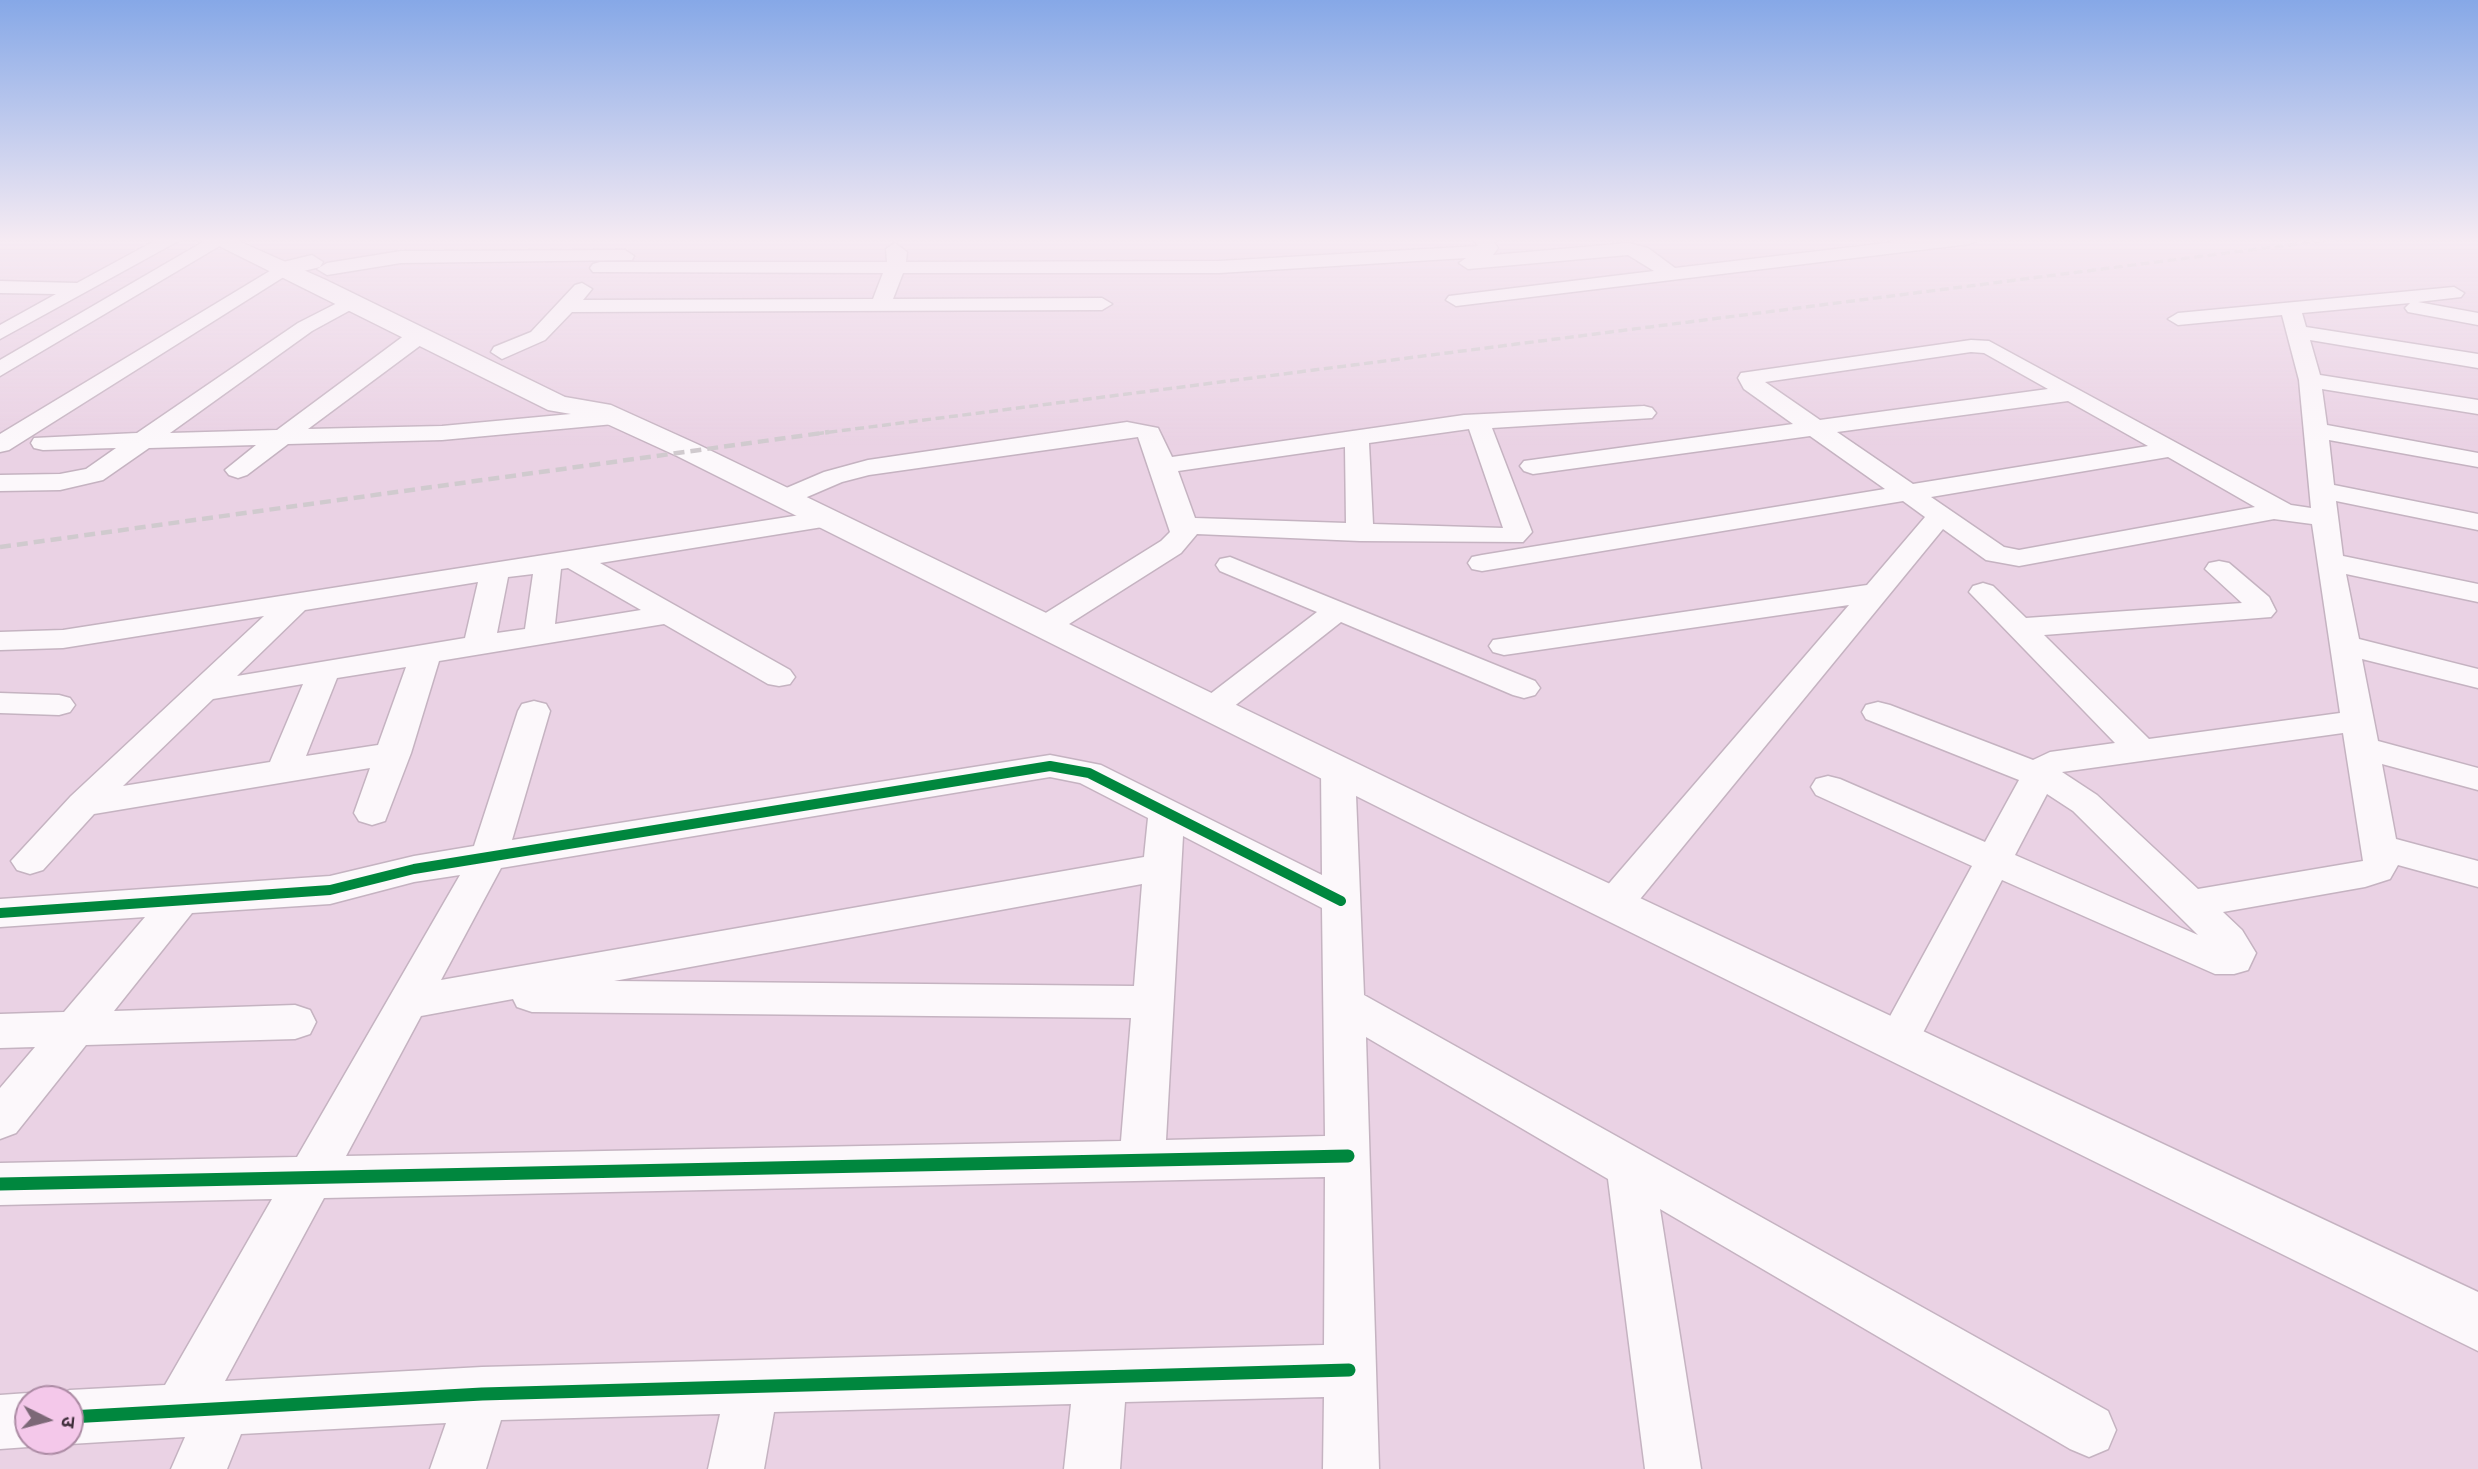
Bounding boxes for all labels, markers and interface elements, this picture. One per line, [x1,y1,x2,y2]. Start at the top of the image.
north arrow [14,1385,84,1455]
text: उ [56,1415,80,1429]

